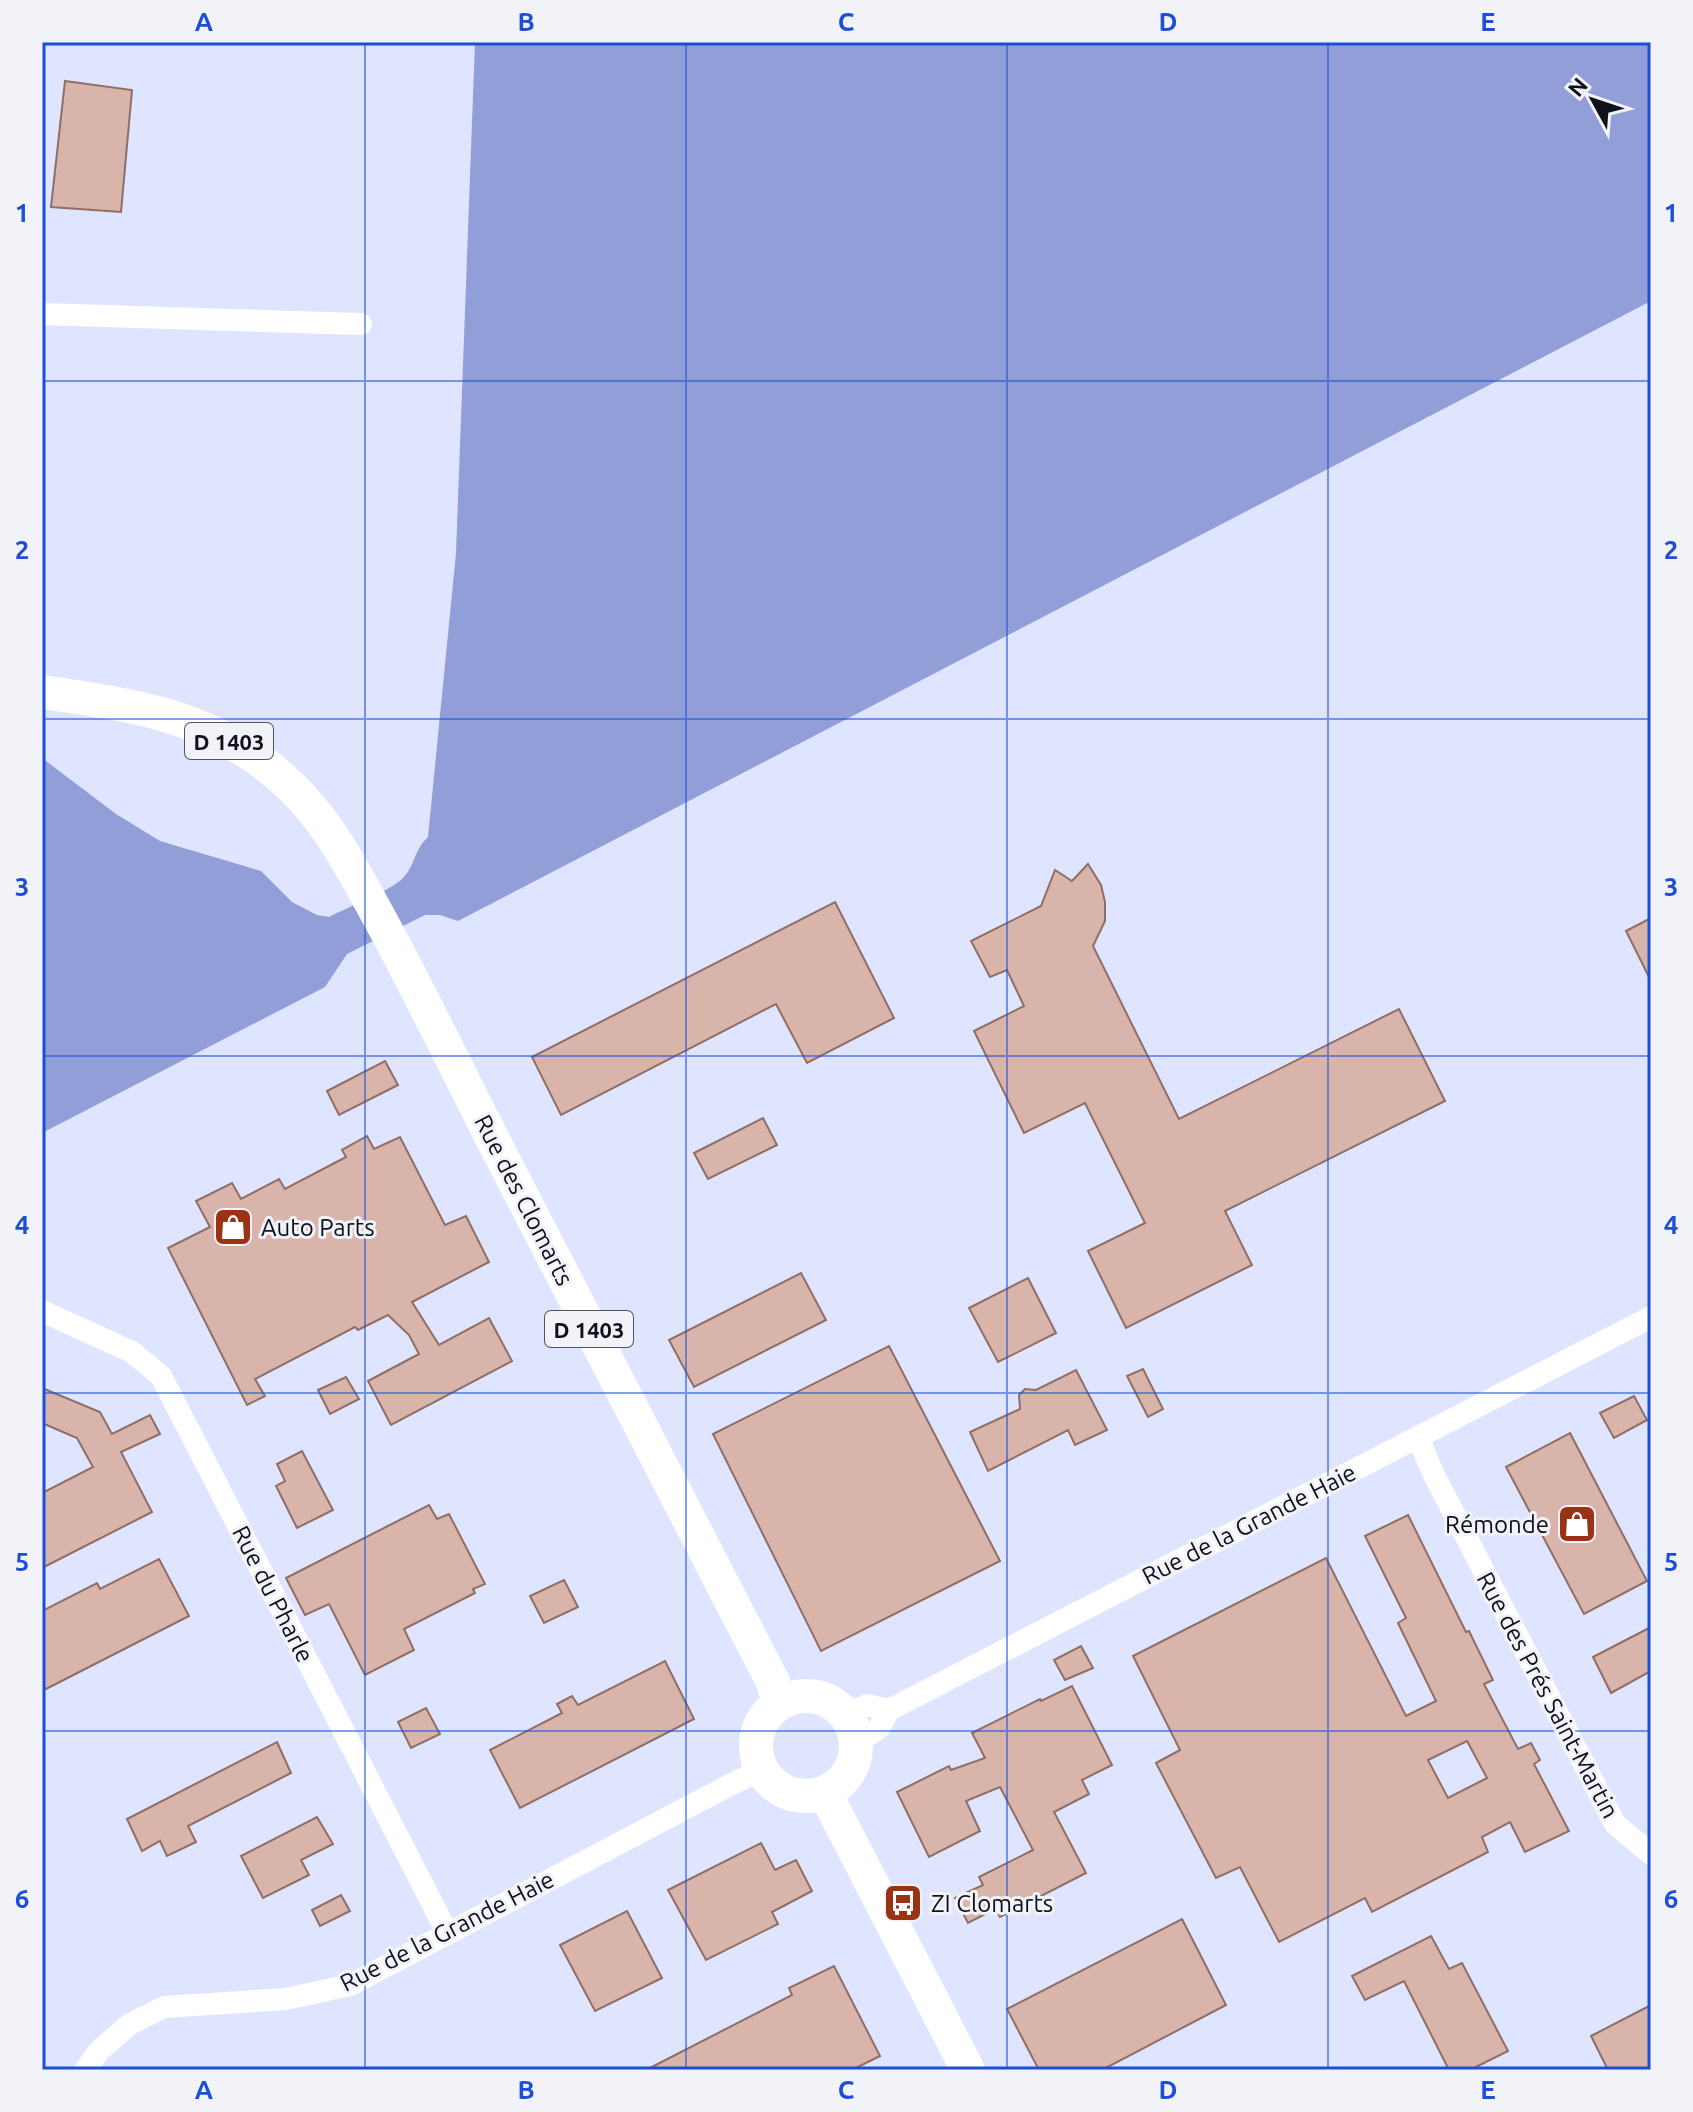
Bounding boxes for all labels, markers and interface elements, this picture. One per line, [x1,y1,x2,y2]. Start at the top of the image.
text: A [195,7,214,36]
text: B [517,7,535,36]
text: C [838,7,855,36]
text: D [1159,7,1177,36]
text: E [1480,7,1496,36]
north arrow [1553,60,1633,140]
text: N [1562,72,1592,101]
text: 1 [15,198,29,227]
text: 1 [1664,198,1678,227]
text: 2 [15,535,29,564]
text: 2 [1664,535,1678,564]
road number: D 1403 [185,723,273,759]
text: 3 [15,872,29,901]
text: 3 [1664,872,1678,901]
street label: Rue des Clomarts [469,1110,579,1290]
shop icon: Auto Parts [212,1206,254,1248]
text: 4 [15,1210,29,1239]
text: 4 [1664,1210,1678,1239]
place label: Auto Parts [261,1214,375,1241]
road number: D 1403 [545,1311,633,1347]
street label: Rue de la Grande Haie [1138,1458,1360,1590]
shop icon: Rémonde [1556,1503,1598,1545]
place label: Rémonde [1445,1511,1549,1538]
street label: Rue du Pharle [227,1521,319,1667]
text: 5 [15,1547,29,1576]
text: 5 [1664,1547,1678,1576]
street label: Rue des Prés Saint-Martin [1472,1567,1624,1823]
street label: Rue de la Grande Haie [336,1865,558,1997]
bus stop icon: ZI Clomarts [882,1882,924,1924]
text: 6 [15,1884,29,1913]
text: 6 [1664,1884,1678,1913]
place label: ZI Clomarts [931,1890,1053,1917]
text: A [195,2075,214,2104]
text: B [517,2075,535,2104]
text: C [838,2075,855,2104]
text: D [1159,2075,1177,2104]
text: E [1480,2075,1496,2104]

